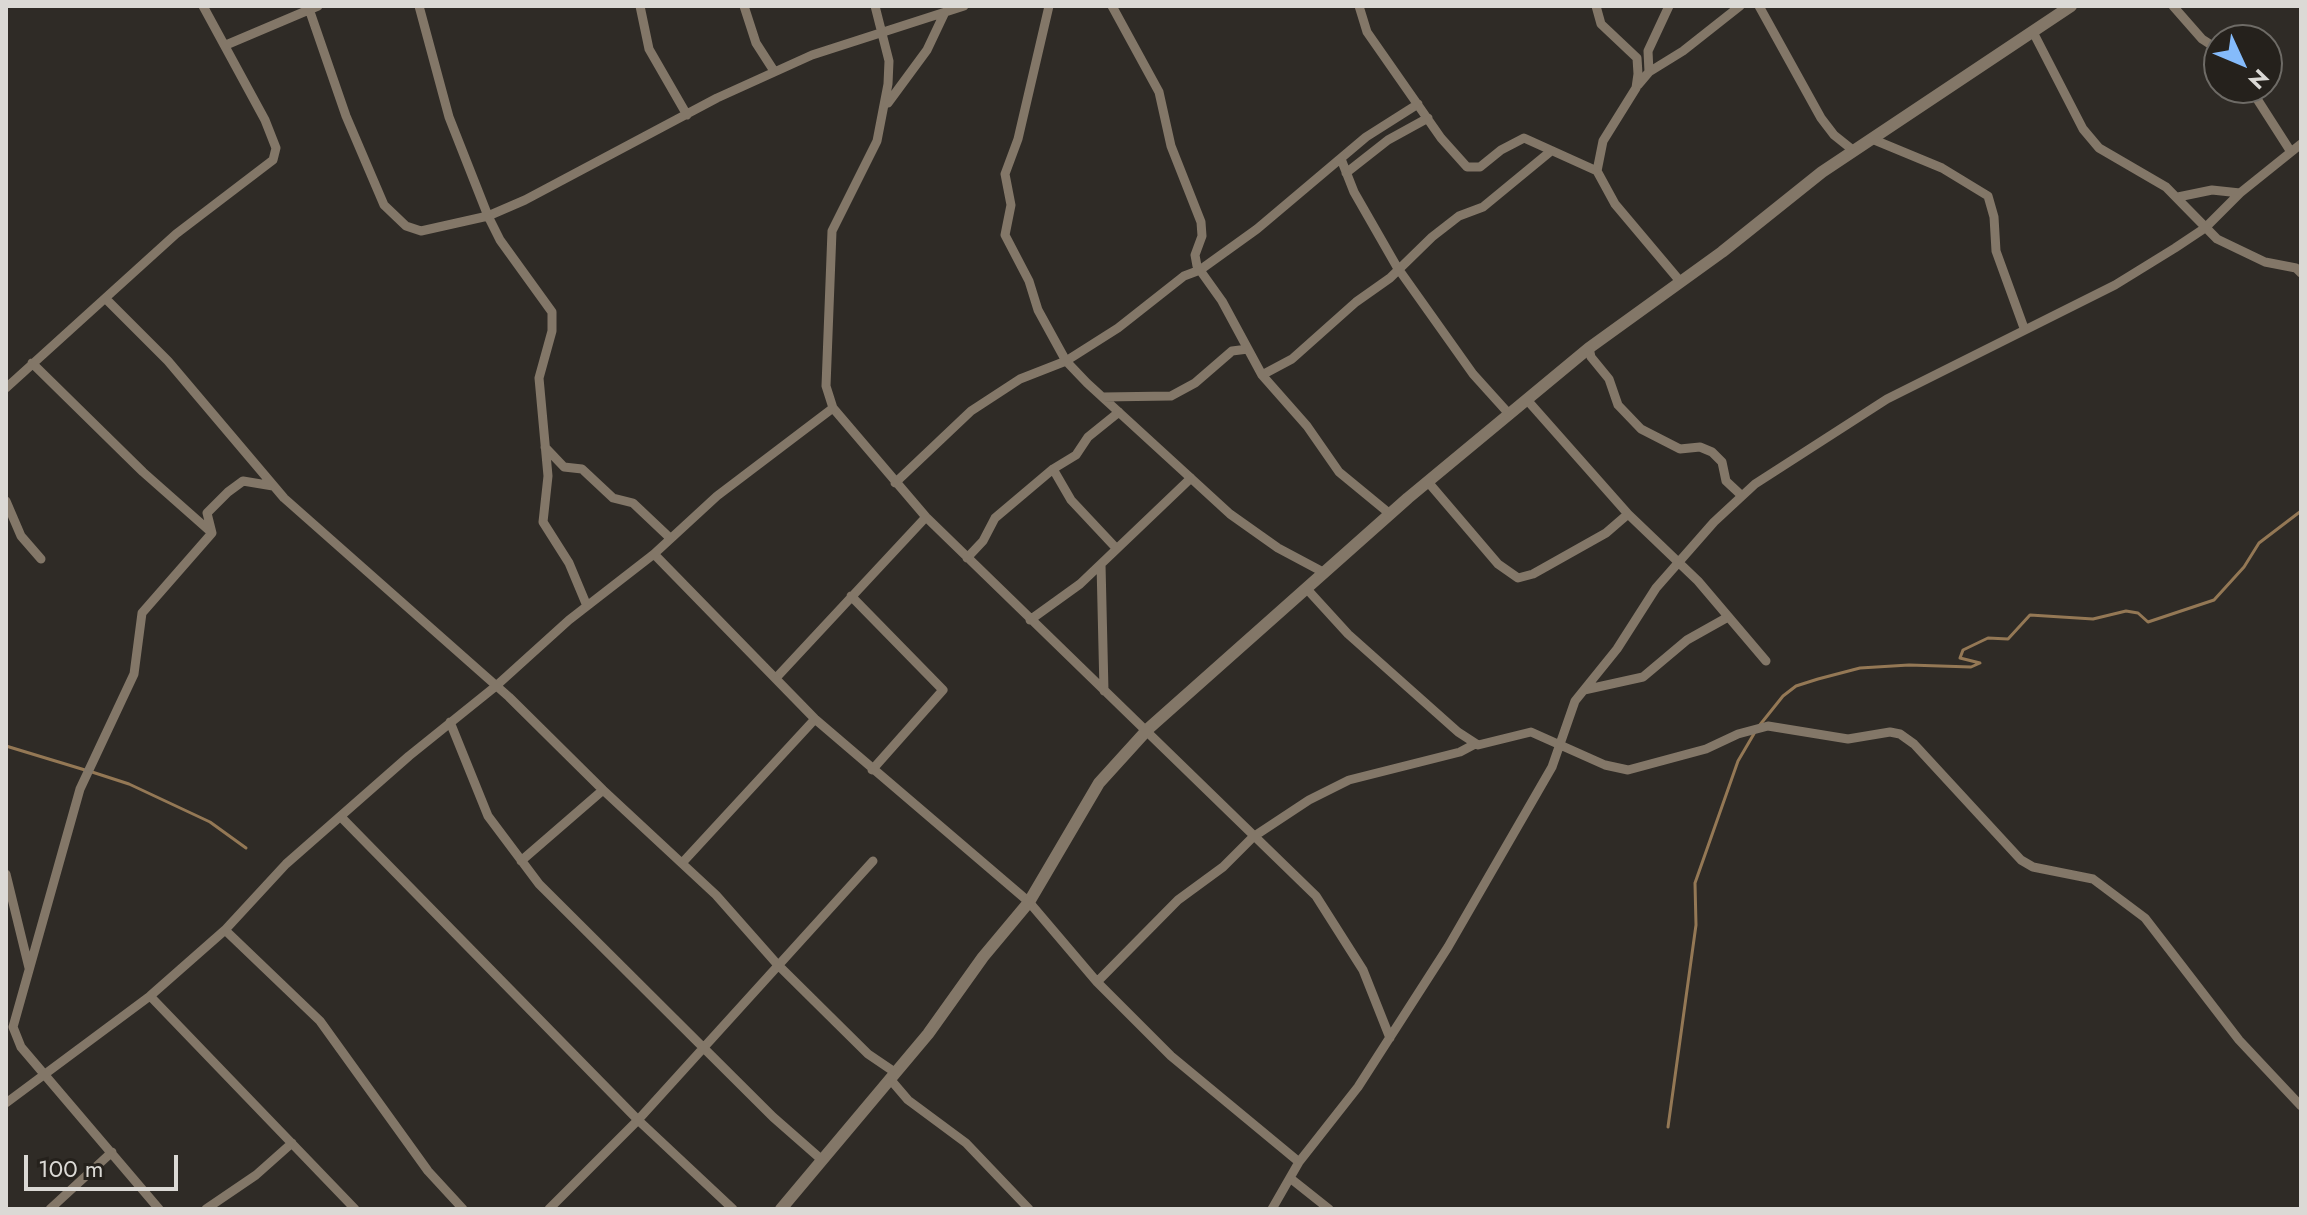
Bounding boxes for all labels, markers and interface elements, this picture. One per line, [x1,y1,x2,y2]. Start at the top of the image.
north arrow [2203,24,2283,104]
text: N [2241,62,2276,97]
scale bar [28,1139,182,1189]
text: 100 m [38,1151,104,1186]

